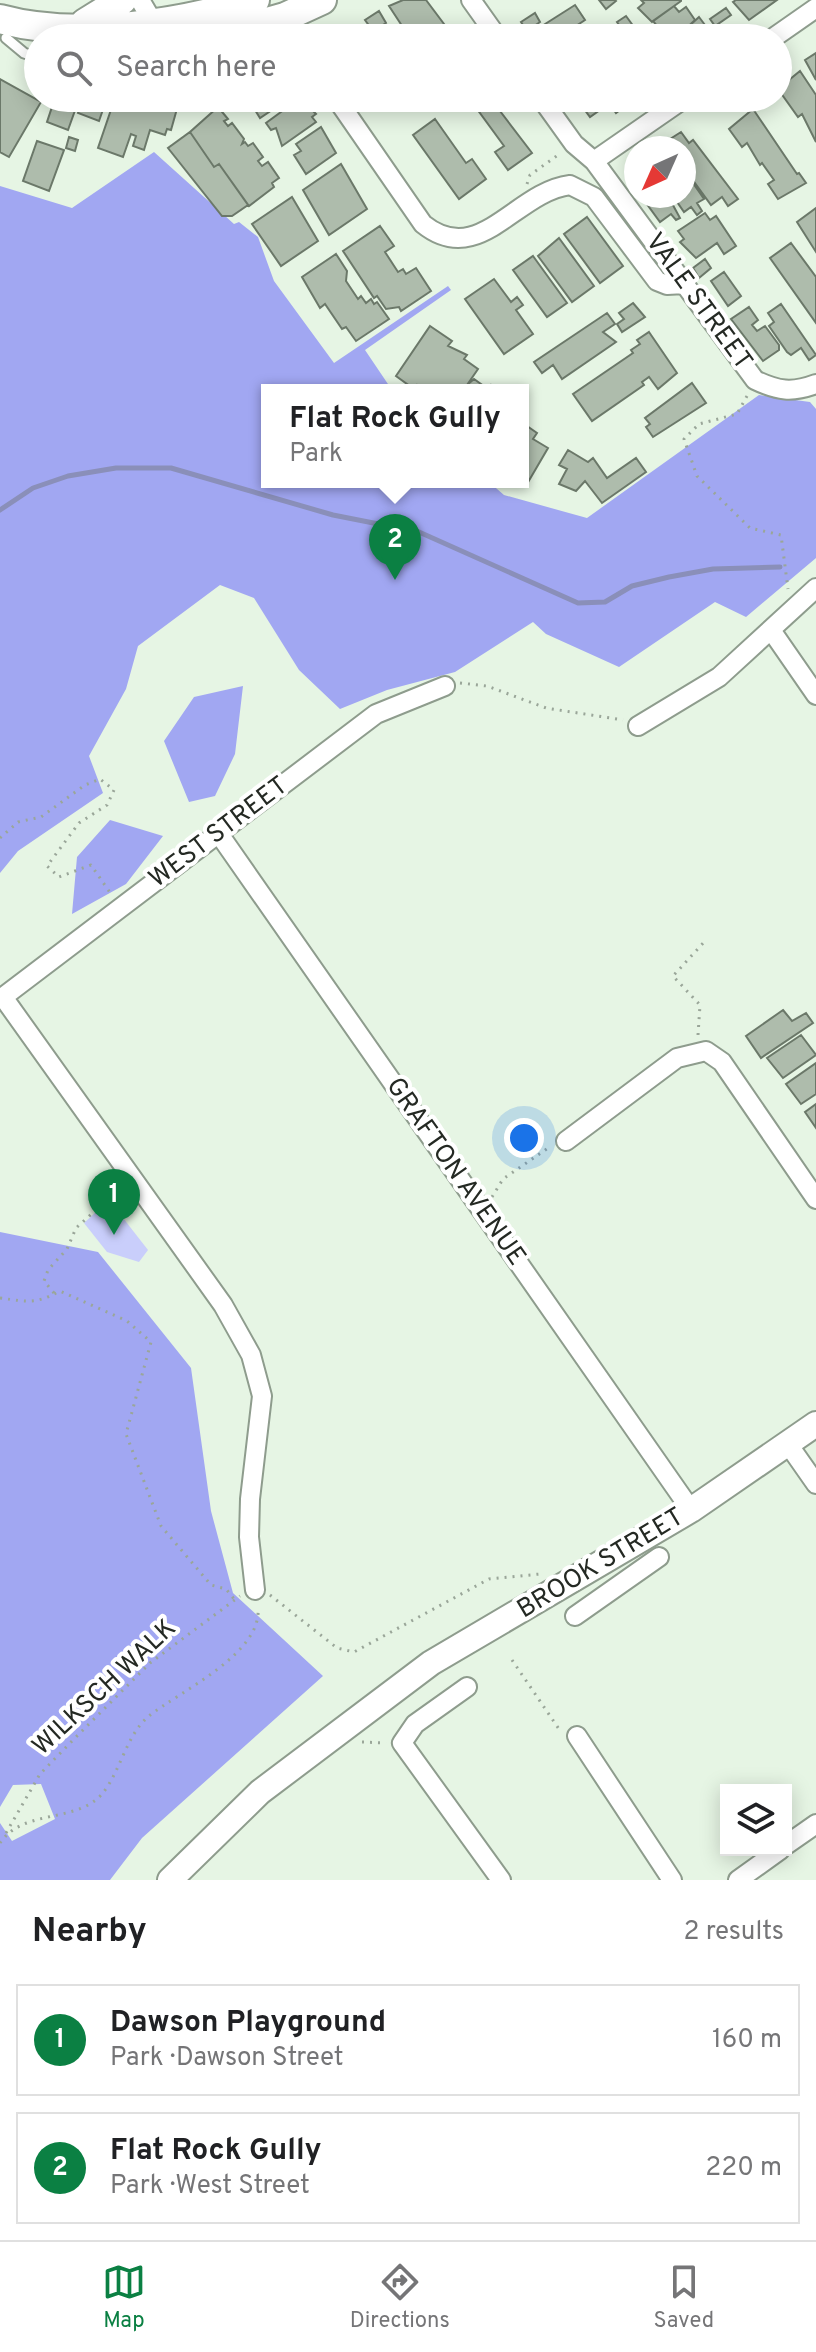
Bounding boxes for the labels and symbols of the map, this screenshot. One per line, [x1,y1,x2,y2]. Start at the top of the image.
north arrow [624,136,696,208]
street label: VALE STREET [637,227,759,377]
pin: 2 [369,514,421,580]
street label: WEST STREET [143,770,295,896]
street label: GRAFTON AVENUE [378,1072,532,1272]
your location [504,1118,544,1158]
pin: 1 [88,1169,140,1235]
street label: BROOK STREET [512,1501,690,1627]
street label: WILKSCH WALK [26,1613,184,1763]

